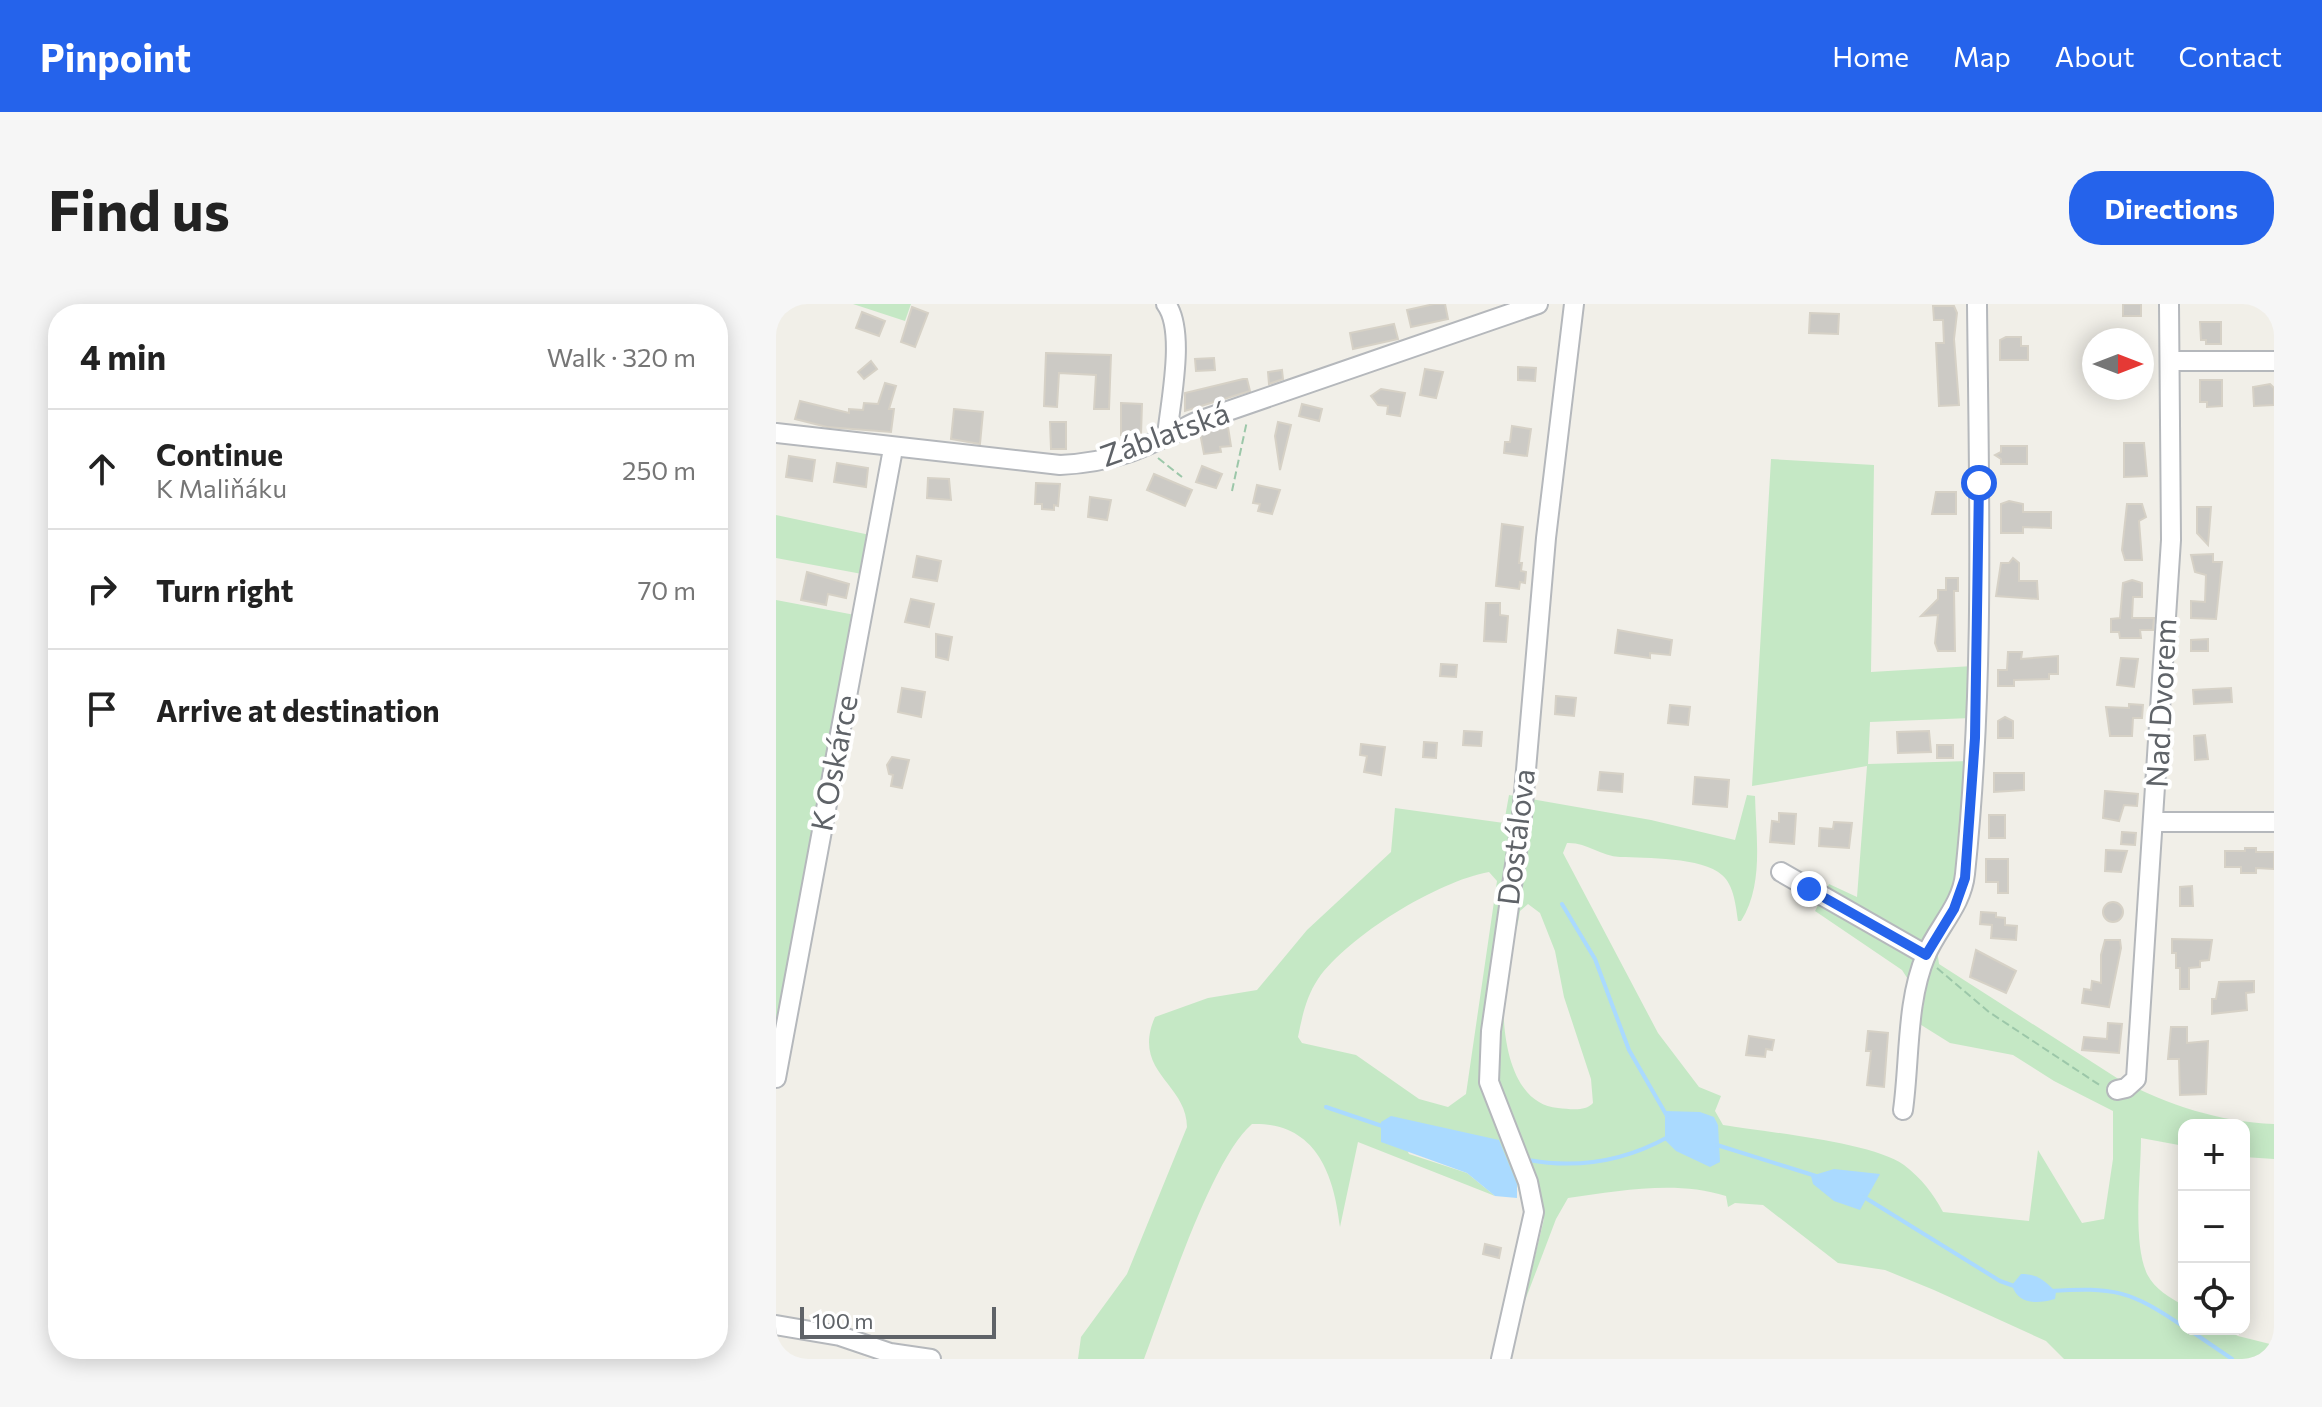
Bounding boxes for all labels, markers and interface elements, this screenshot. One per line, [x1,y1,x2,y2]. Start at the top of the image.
text: Pinpoint [40,33,191,80]
text: Home [1832,39,1909,73]
text: Map [1953,39,2011,73]
text: About [2055,39,2135,73]
text: Contact [2179,39,2282,73]
button: Directions [2069,171,2274,245]
text: Find us [48,174,230,243]
north arrow [2082,328,2154,400]
text: 4 min [80,335,166,377]
text: Walk · 320 m [547,341,696,372]
street label: Záblatská [1095,392,1234,473]
text: Continue [156,435,283,472]
icon: ahead [80,447,124,491]
text: 250 m [622,454,696,485]
route start [1961,465,1997,501]
text: K Maliňáku [156,472,287,503]
icon: right [80,567,124,611]
text: Turn right [156,571,293,608]
text: 70 m [638,574,696,605]
street label: Nad Dvorem [2137,617,2182,789]
icon: arrive [80,687,124,731]
text: Arrive at destination [156,691,440,728]
street label: K Oskárce [801,691,864,834]
street label: Dostálova [1488,766,1541,907]
route end [1791,871,1827,907]
map controls [2178,1119,2250,1335]
button: + [2178,1119,2250,1191]
button: − [2178,1191,2250,1263]
button: locate [2178,1263,2250,1335]
scale bar [800,1303,996,1339]
text: 100 m [812,1307,874,1334]

